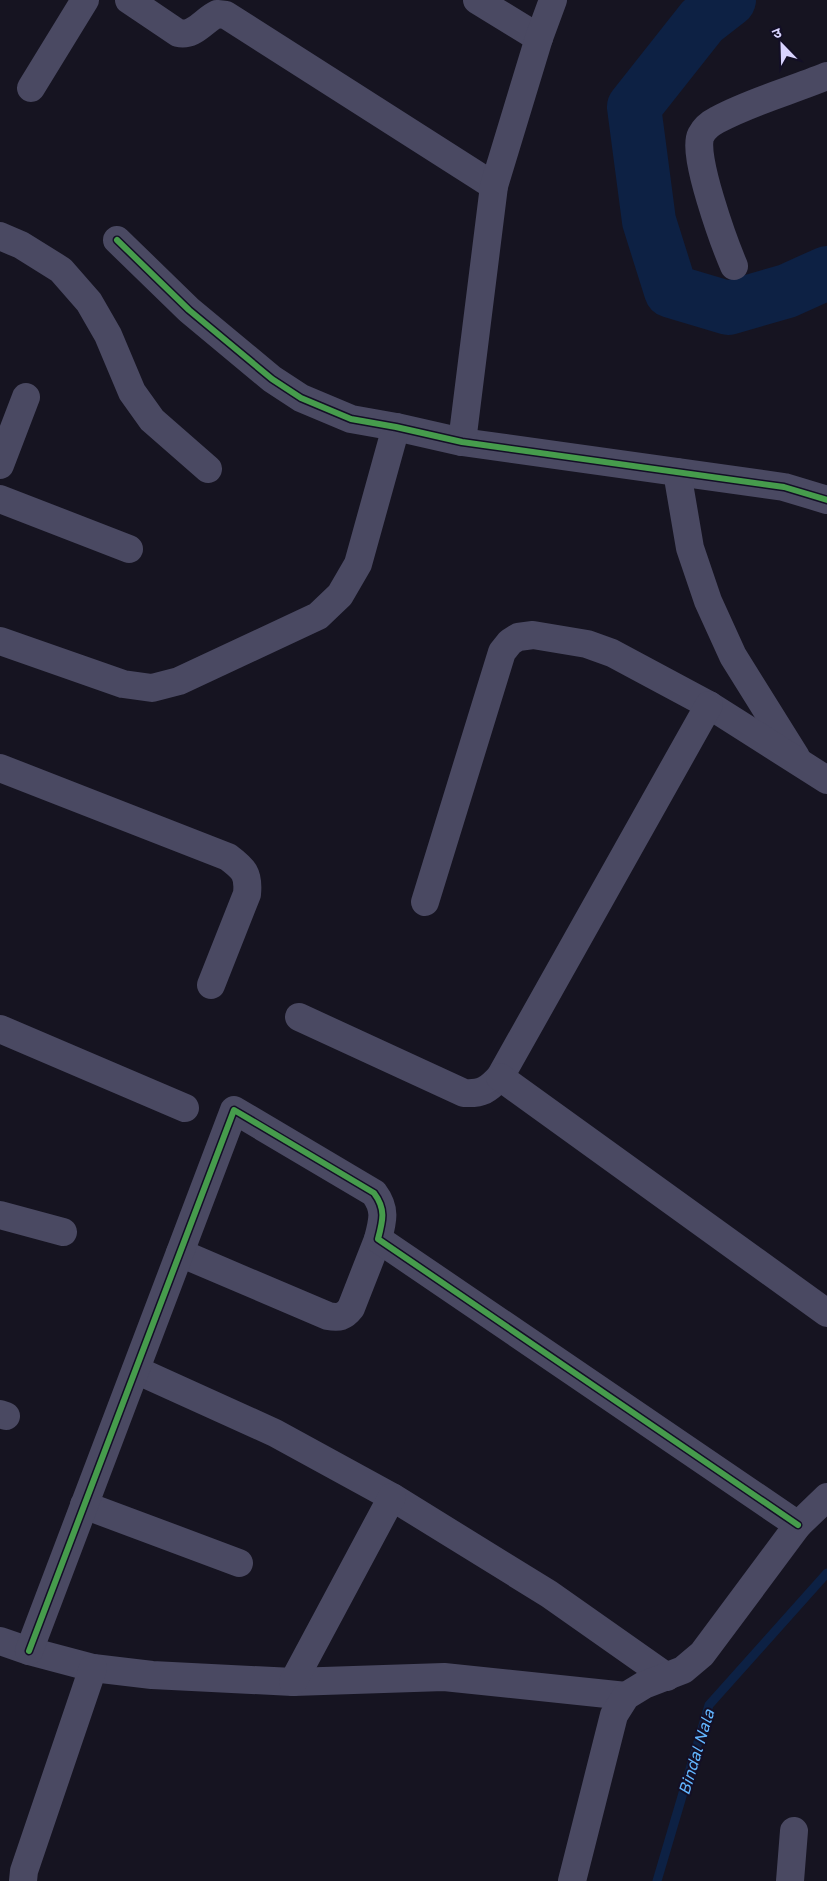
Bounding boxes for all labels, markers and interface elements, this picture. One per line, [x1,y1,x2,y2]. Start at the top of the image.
north arrow [757,20,807,70]
text: उ [770,23,785,42]
water label: Bindal Nala [674,1706,719,1797]

